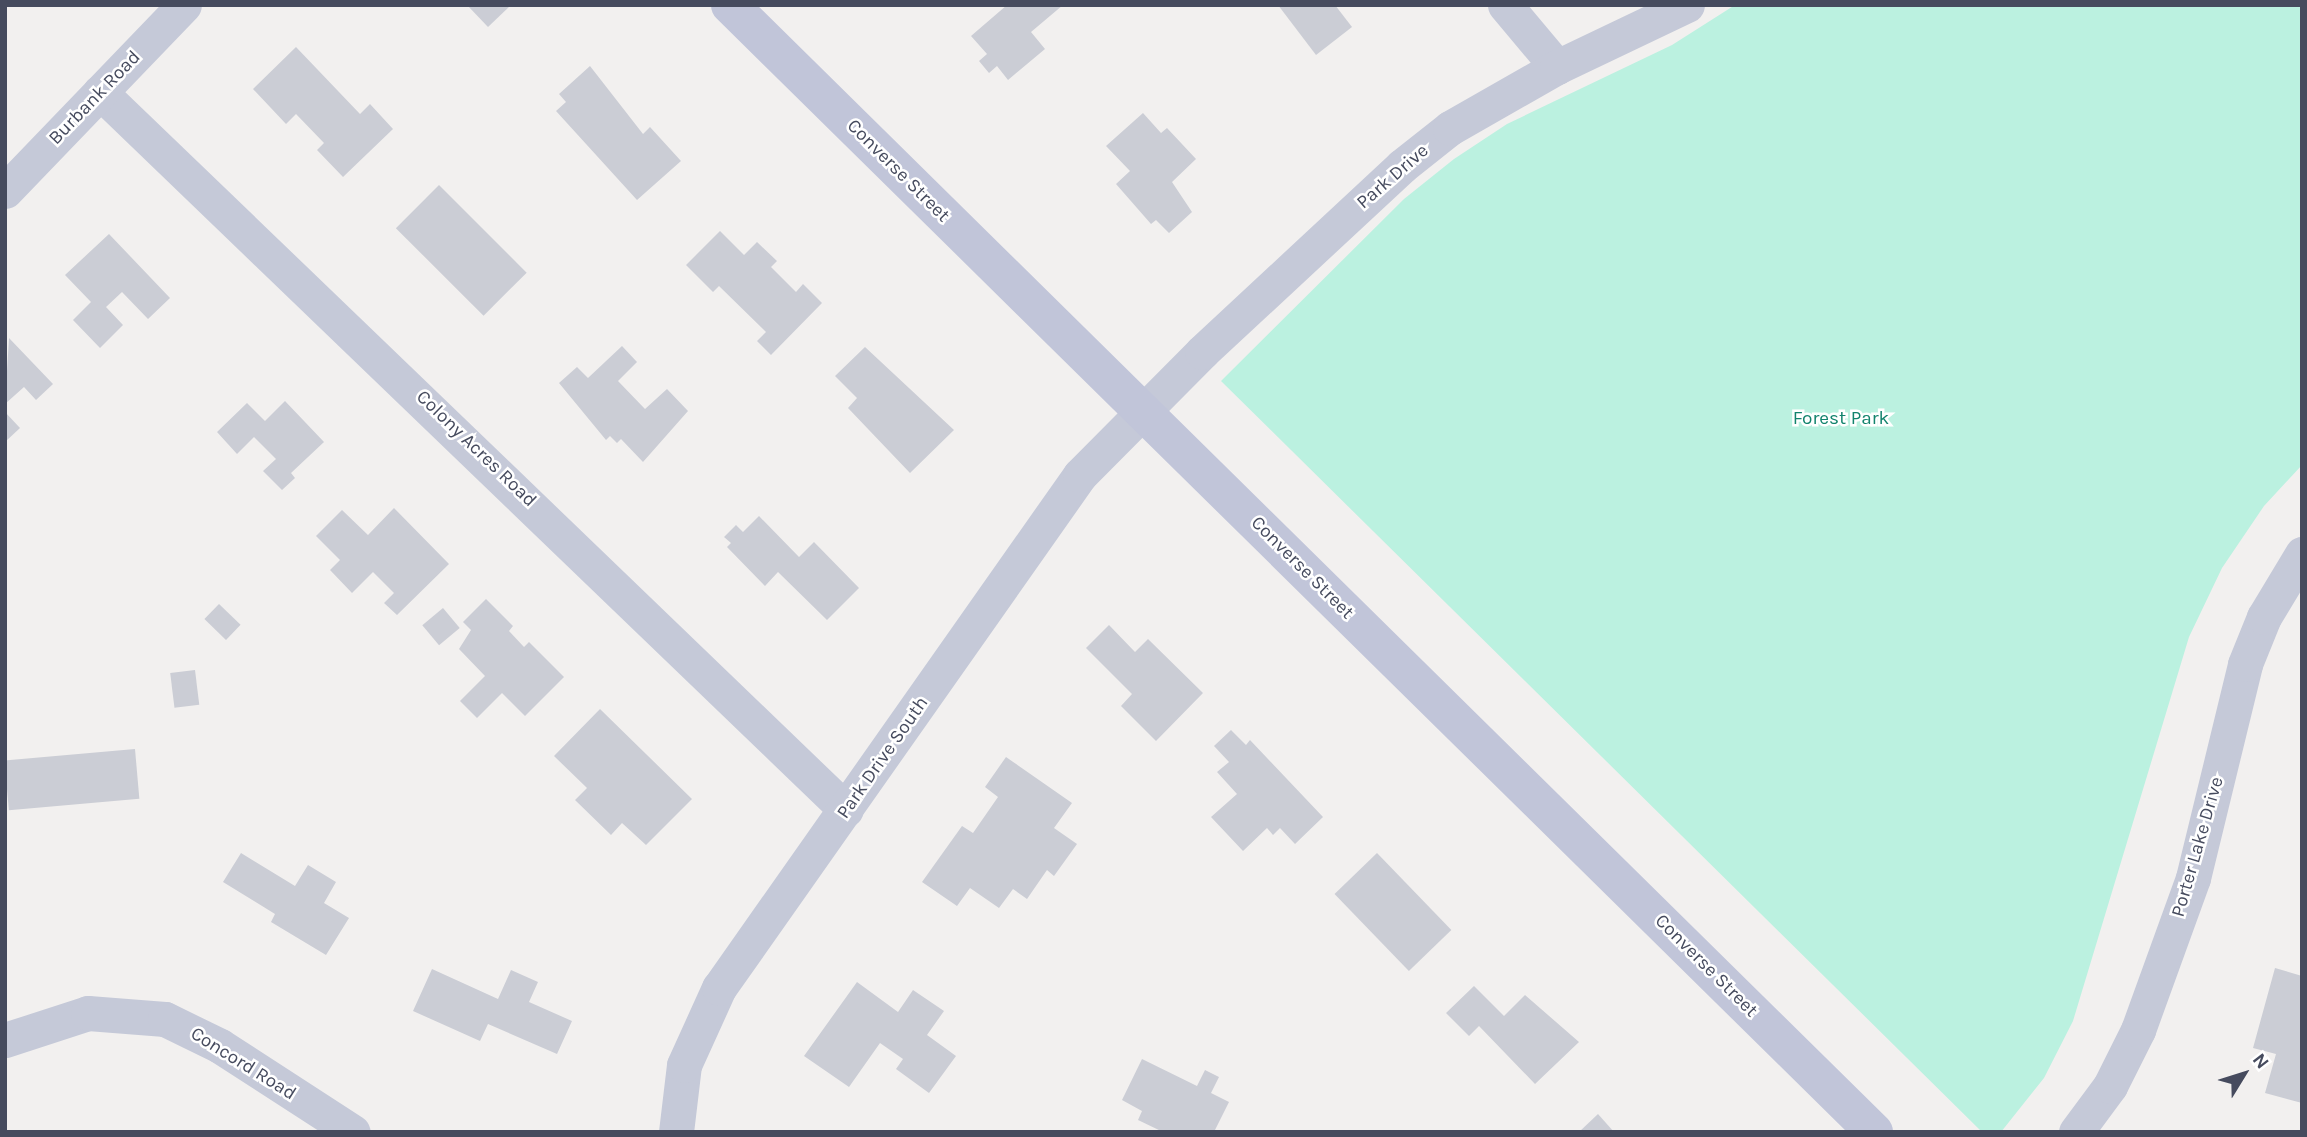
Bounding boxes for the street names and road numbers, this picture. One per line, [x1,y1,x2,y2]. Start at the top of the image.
street label: Burbank Road [44,46,146,150]
street label: Converse Street [842,115,954,227]
street label: Park Drive [1353,140,1433,214]
street label: Colony Acres Road [411,386,541,512]
street label: Converse Street [1246,512,1358,624]
street label: Park Drive South [832,693,934,823]
street label: Porter Lake Drive [2167,774,2229,920]
street label: Converse Street [1650,910,1762,1022]
street label: Concord Road [186,1023,300,1105]

